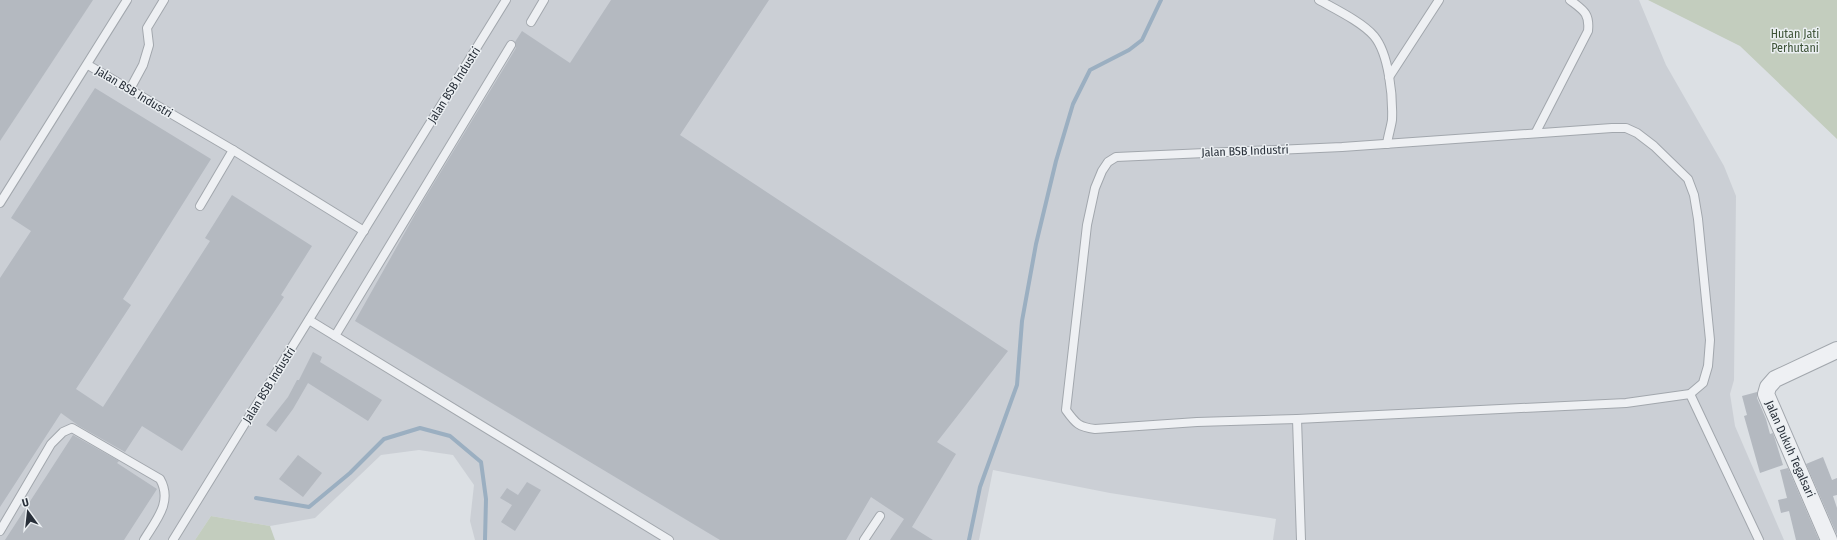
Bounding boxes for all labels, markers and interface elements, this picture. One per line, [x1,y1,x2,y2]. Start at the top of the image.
park label: Hutan Jati Perhutani [1771,27,1819,55]
street label: Jalan BSB Industri [425,44,483,126]
street label: Jalan BSB Industri [93,64,175,120]
street label: Jalan BSB Industri [1201,142,1289,160]
street label: Jalan BSB Industri [240,344,298,426]
street label: Jalan Dukuh Tegalsari [1762,398,1818,500]
north arrow [8,492,48,532]
text: U [21,496,30,510]

